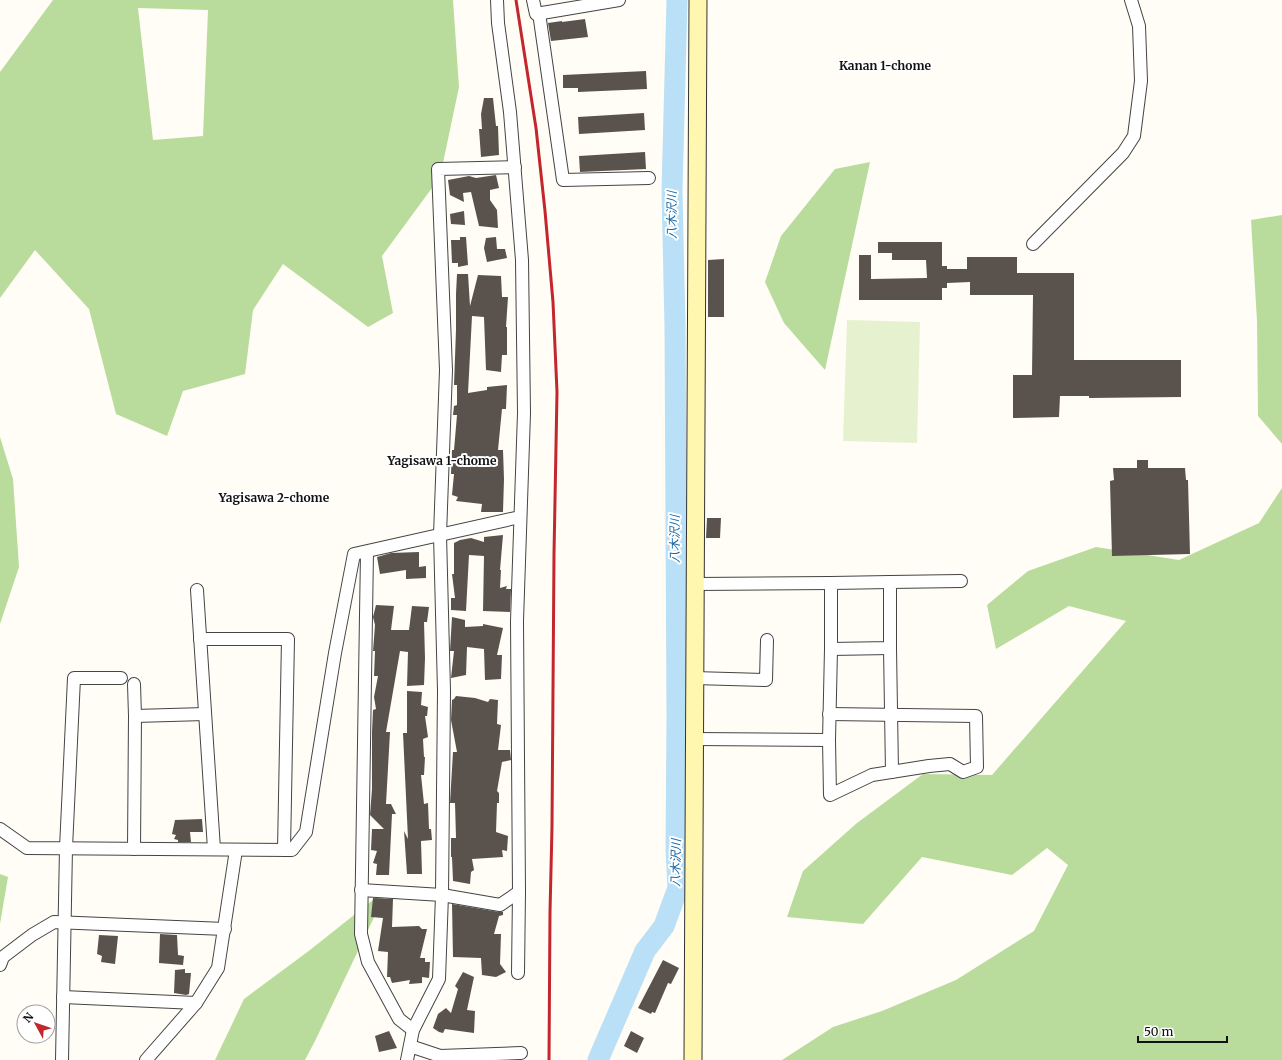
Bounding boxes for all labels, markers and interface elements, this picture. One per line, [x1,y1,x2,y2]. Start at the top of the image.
district label: Kanan 1-chome [839,58,932,73]
water label: 八木沢川 [664,189,679,239]
district label: Yagisawa 1-chome [387,453,497,468]
district label: Yagisawa 2-chome [218,490,330,505]
water label: 八木沢川 [667,513,682,563]
water label: 八木沢川 [668,837,683,887]
north arrow [16,1004,56,1044]
text: N [20,1010,37,1025]
scale bar [1138,1018,1227,1044]
text: 50 m [1144,1024,1173,1039]

